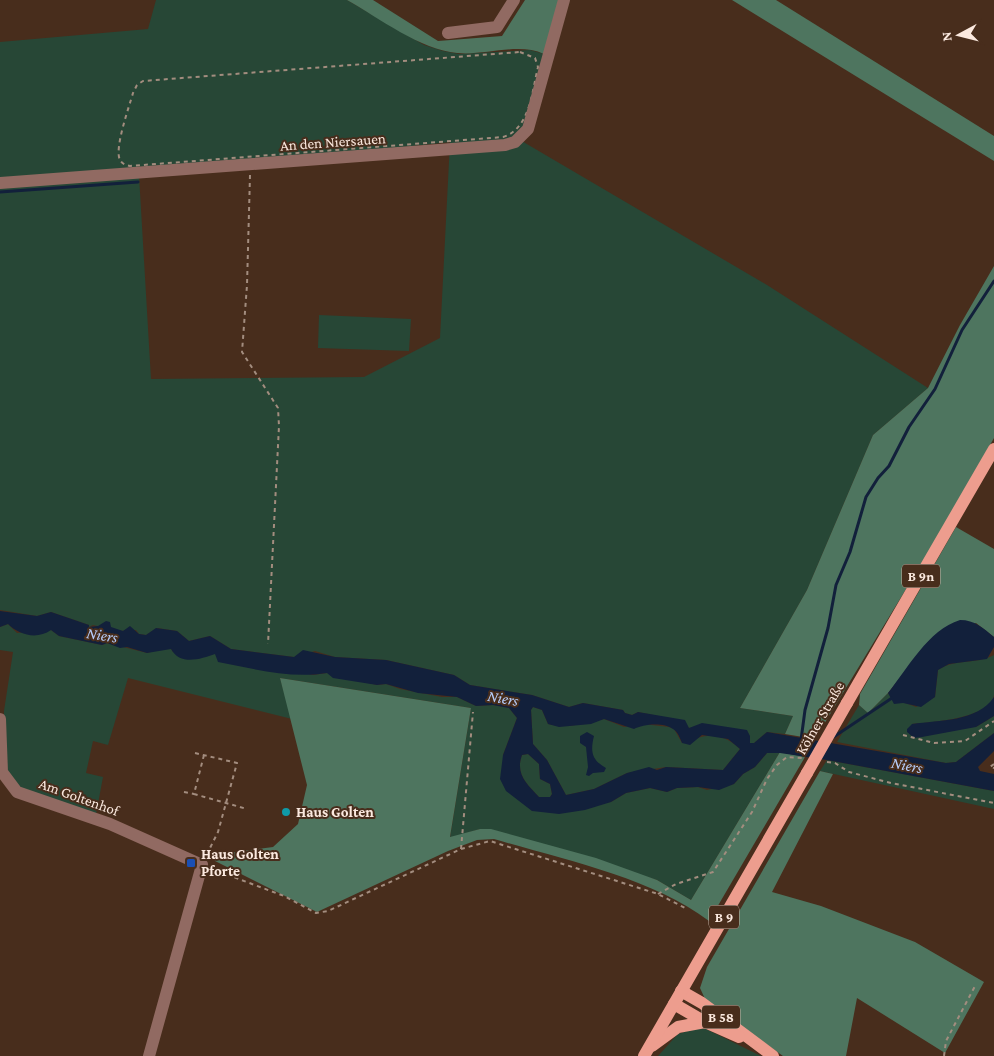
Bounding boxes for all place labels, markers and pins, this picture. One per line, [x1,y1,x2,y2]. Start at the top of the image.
place label: Haus Golten [296,804,374,820]
marker: Haus Golten [280,806,292,818]
place label: Haus Golten Pforte [201,846,279,879]
marker: Haus Golten Pforte [185,857,197,869]

